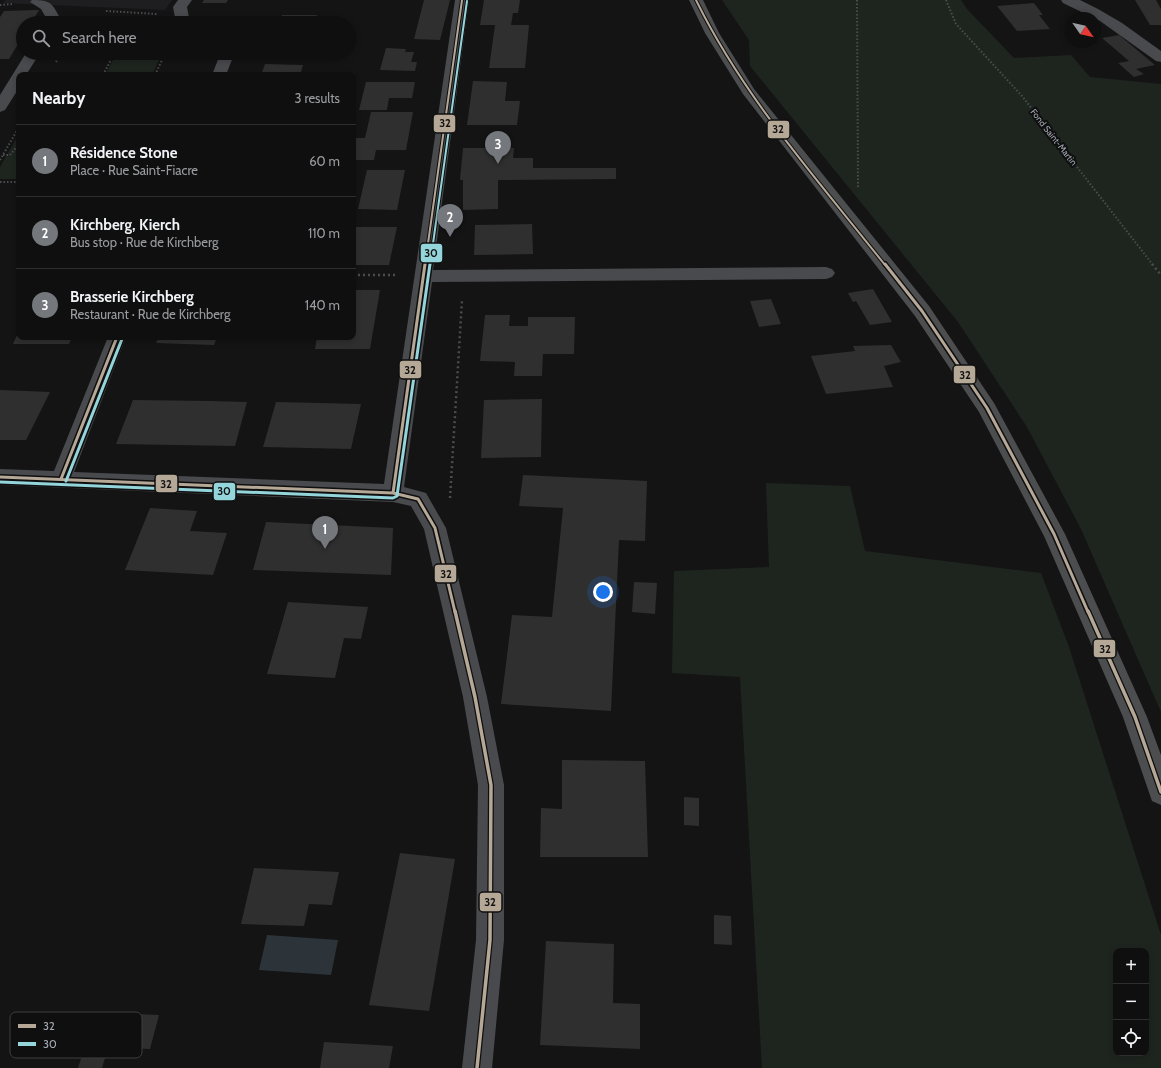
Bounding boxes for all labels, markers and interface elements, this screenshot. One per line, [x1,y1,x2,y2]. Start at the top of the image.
north arrow [1065,12,1101,48]
search box [16,16,356,60]
icon: search [30,27,52,49]
text: Search here [62,29,137,47]
text: Nearby [32,88,85,108]
text: 3 results [294,90,340,106]
street label: Fond Saint-Martin [1028,106,1080,168]
line badge: 32 [433,114,456,133]
text: 32 [439,116,451,130]
line badge: 32 [767,120,790,139]
text: 32 [772,122,784,136]
pin: 3 [485,131,511,164]
text: Résidence Stone [70,144,177,162]
text: 1 [43,153,47,169]
text: 60 m [309,153,340,169]
text: Place · Rue Saint-Fiacre [70,162,198,178]
pin: 2 [437,204,463,237]
text: Kirchberg, Kierch [70,216,180,234]
text: 2 [42,225,48,241]
text: 110 m [308,225,340,241]
text: Bus stop · Rue de Kirchberg [70,234,218,250]
line badge: 30 [420,243,443,263]
text: 30 [424,246,438,260]
text: Brasserie Kirchberg [70,288,194,306]
text: 3 [41,297,49,313]
text: 140 m [305,297,340,313]
text: Restaurant · Rue de Kirchberg [70,306,230,322]
line badge: 32 [399,360,422,379]
text: 32 [404,363,416,377]
line badge: 32 [953,365,976,384]
text: 32 [959,368,971,382]
line badge: 32 [155,474,178,493]
text: 32 [160,477,172,491]
line badge: 30 [213,482,236,501]
text: 30 [217,484,231,498]
pin: 1 [312,516,338,549]
line badge: 32 [434,564,457,583]
text: 32 [440,567,452,581]
your location [593,582,613,602]
line badge: 32 [1093,639,1116,658]
text: 32 [1099,642,1111,656]
line badge: 32 [479,892,502,912]
text: 32 [484,895,496,909]
map controls [1113,948,1149,1056]
button: + [1113,948,1149,984]
button: − [1113,984,1149,1020]
legend [10,1012,142,1058]
text: 32 [43,1019,55,1033]
button: locate [1113,1020,1149,1056]
text: 30 [43,1037,57,1051]

